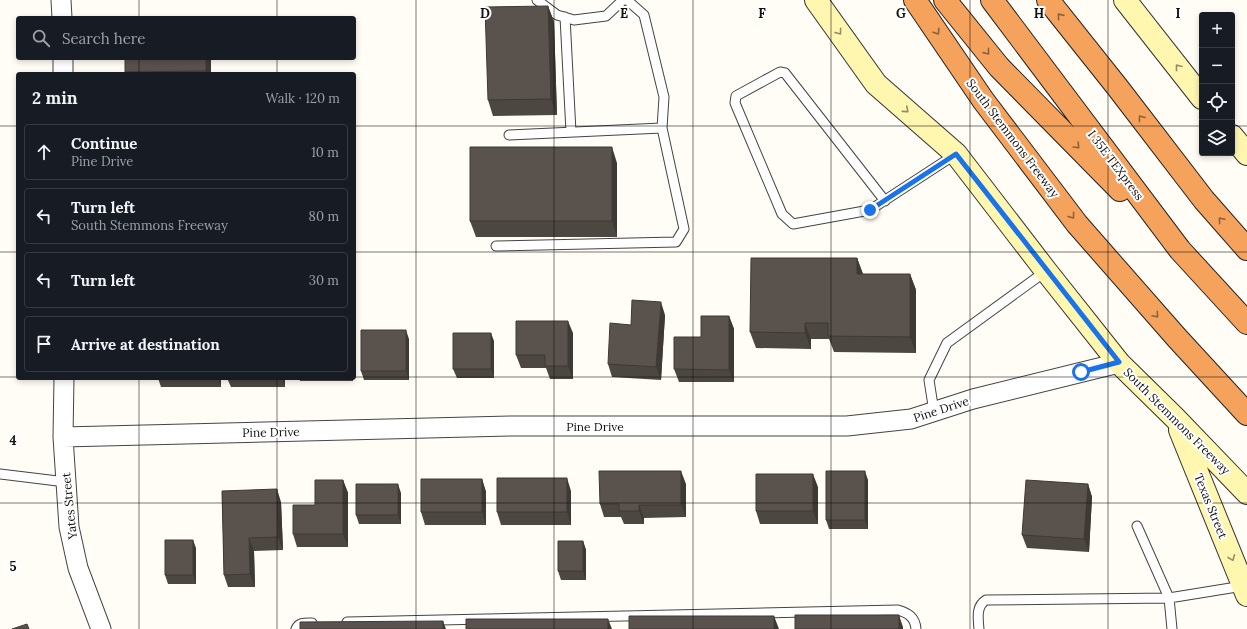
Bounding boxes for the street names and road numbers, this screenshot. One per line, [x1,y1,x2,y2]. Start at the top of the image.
street label: South Stemmons Freeway [963,76,1063,201]
street label: I 35E TEXpress [1085,127,1147,203]
street label: South Stemmons Freeway [1121,365,1234,478]
street label: Pine Drive [911,393,971,425]
street label: Pine Drive [566,419,624,434]
street label: Pine Drive [242,424,300,440]
street label: Texas Street [1191,471,1231,541]
street label: Yates Street [58,472,80,541]

